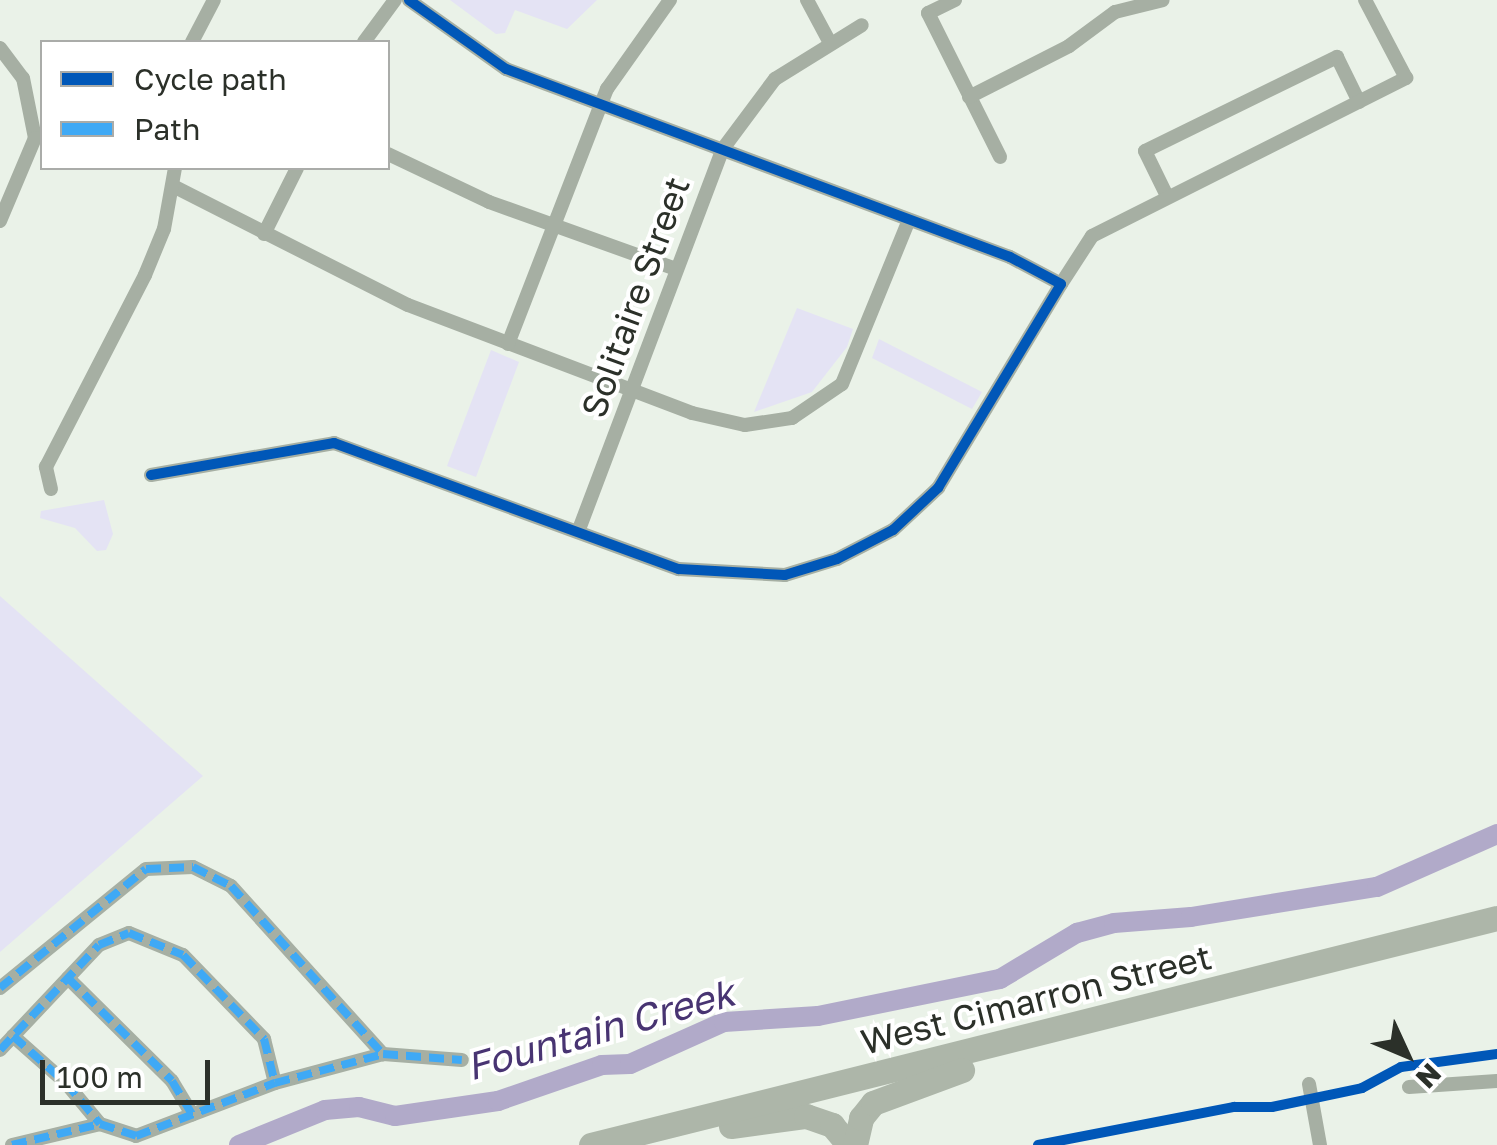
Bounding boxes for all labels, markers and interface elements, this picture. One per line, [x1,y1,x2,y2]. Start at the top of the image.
legend [40,40,390,170]
text: Cycle path [134,61,287,97]
text: Path [134,111,200,147]
street label: Solitaire Street [572,171,698,423]
street label: West Cimarron Street [856,935,1216,1063]
water label: Fountain Creek [461,969,739,1089]
north arrow [1357,1005,1457,1105]
scale bar [45,1040,215,1102]
text: N [1410,1057,1448,1095]
text: 100 m [57,1059,143,1095]

